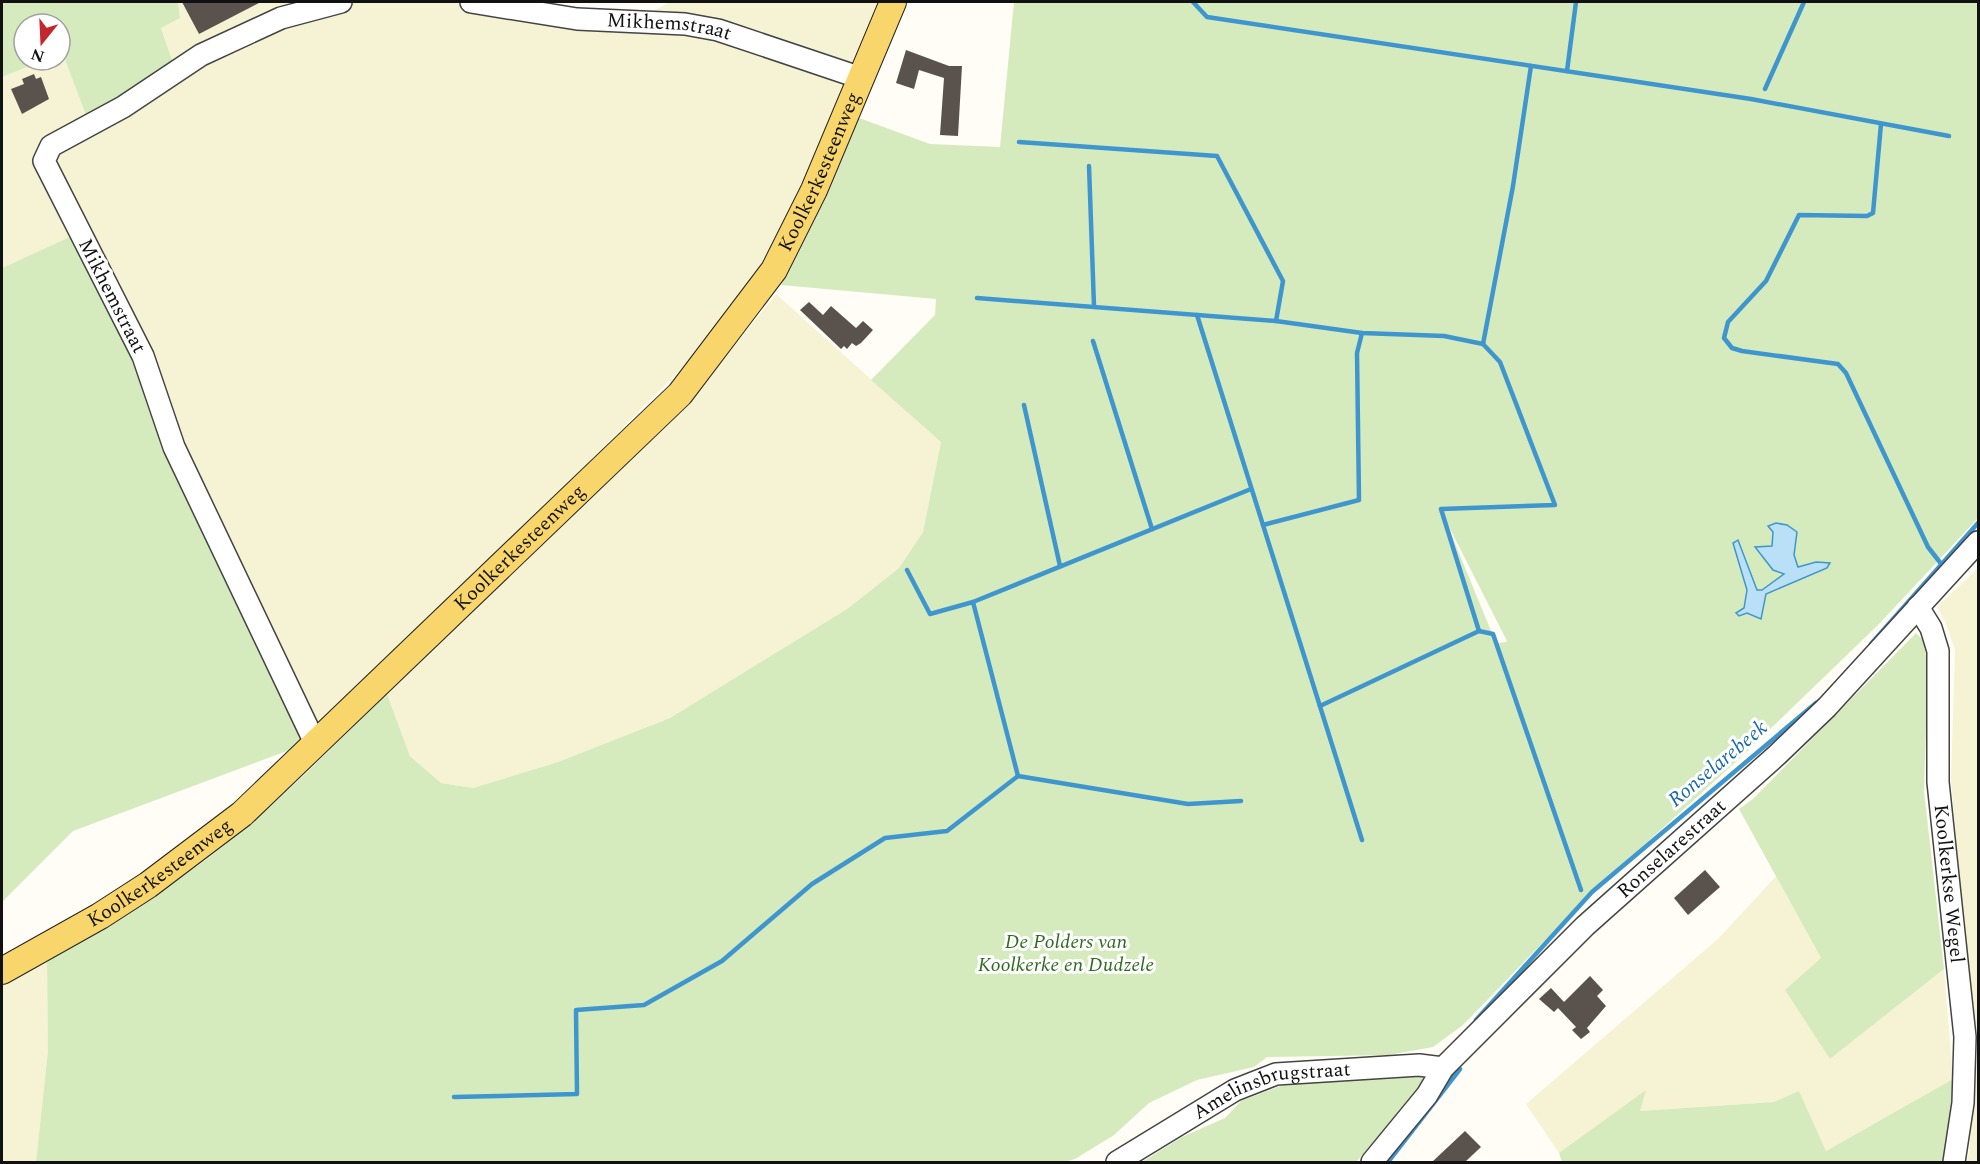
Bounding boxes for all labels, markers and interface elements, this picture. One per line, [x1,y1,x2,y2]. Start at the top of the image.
street label: Mikhemstraat [606,5,736,49]
north arrow [12,12,72,72]
text: N [28,42,48,69]
street label: Koolkerkesteenweg [770,87,869,257]
street label: Mikhemstraat [70,233,154,359]
street label: Koolkerkesteenweg [447,477,592,618]
water label: Ronselarebeek [1661,712,1775,815]
street label: Ronselarestraat [1610,792,1733,906]
street label: Koolkerkse Wegel [1925,803,1972,964]
street label: Koolkerkesteenweg [82,811,239,935]
park label: De Polders van Koolkerke en Dudzele [978,927,1154,980]
street label: Amelinsbrugstraat [1187,1054,1351,1127]

